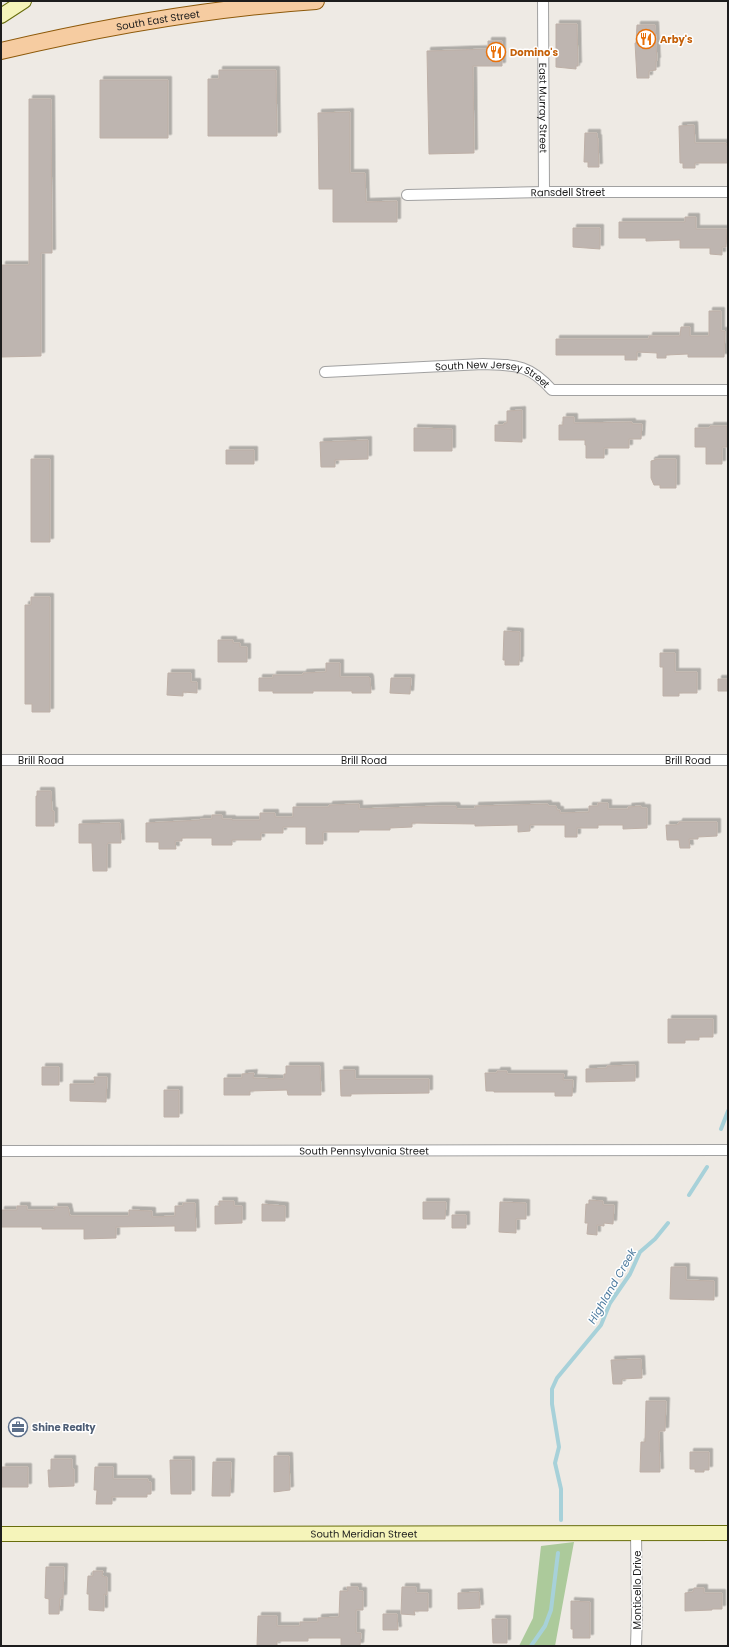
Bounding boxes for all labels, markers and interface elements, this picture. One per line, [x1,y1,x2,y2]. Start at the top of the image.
street label: South East Street [115,6,201,34]
restaurant icon: Arby's [635,28,657,50]
place label: Arby's [660,32,693,47]
restaurant icon: Domino's [485,41,507,63]
place label: Domino's [510,45,558,60]
street label: East Murray Street [536,63,551,154]
street label: Ransdell Street [531,185,606,200]
street label: South New Jersey Street [435,356,554,391]
street label: Brill Road [18,753,64,768]
street label: Brill Road [341,753,387,768]
street label: Brill Road [665,753,711,768]
street label: South Pennsylvania Street [299,1143,429,1158]
water label: Highland Creek [584,1244,641,1327]
office icon: Shine Realty [7,1416,29,1438]
place label: Shine Realty [32,1420,96,1435]
street label: South Meridian Street [311,1526,418,1541]
street label: Monticello Drive [630,1551,645,1629]

